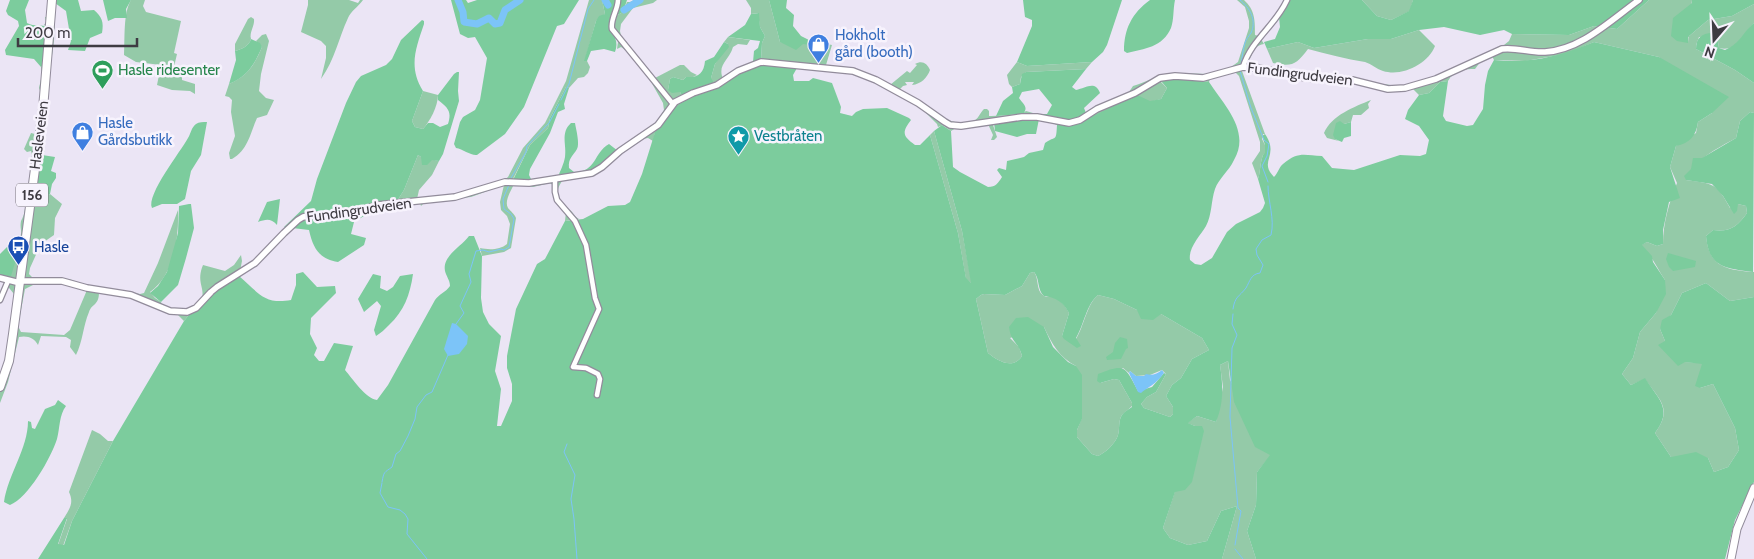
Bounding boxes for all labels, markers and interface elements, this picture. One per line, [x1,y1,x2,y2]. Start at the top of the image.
scale bar [18,15,136,47]
north arrow [1689,15,1739,65]
text: 200 m [25,24,70,42]
place label: Hokholt gård (booth) [835,26,913,61]
shop icon: Hokholt gård (booth) [807,32,831,63]
text: N [1702,42,1717,62]
sports icon: Hasle ridesenter [90,58,114,89]
street label: Fundingrudveien [1246,59,1354,89]
place label: Hasle ridesenter [118,61,220,79]
street label: Hasleveien [26,100,52,170]
place label: Hasle Gårdsbutikk [98,114,172,149]
shop icon: Hasle Gårdsbutikk [70,120,94,151]
place icon: Vestbråten [726,124,750,155]
place label: Vestbråten [754,127,822,145]
road number: 156 [16,184,48,206]
street label: Fundingrudveien [305,194,413,226]
bus stop icon: Hasle [6,235,30,266]
place label: Hasle [34,238,69,256]

